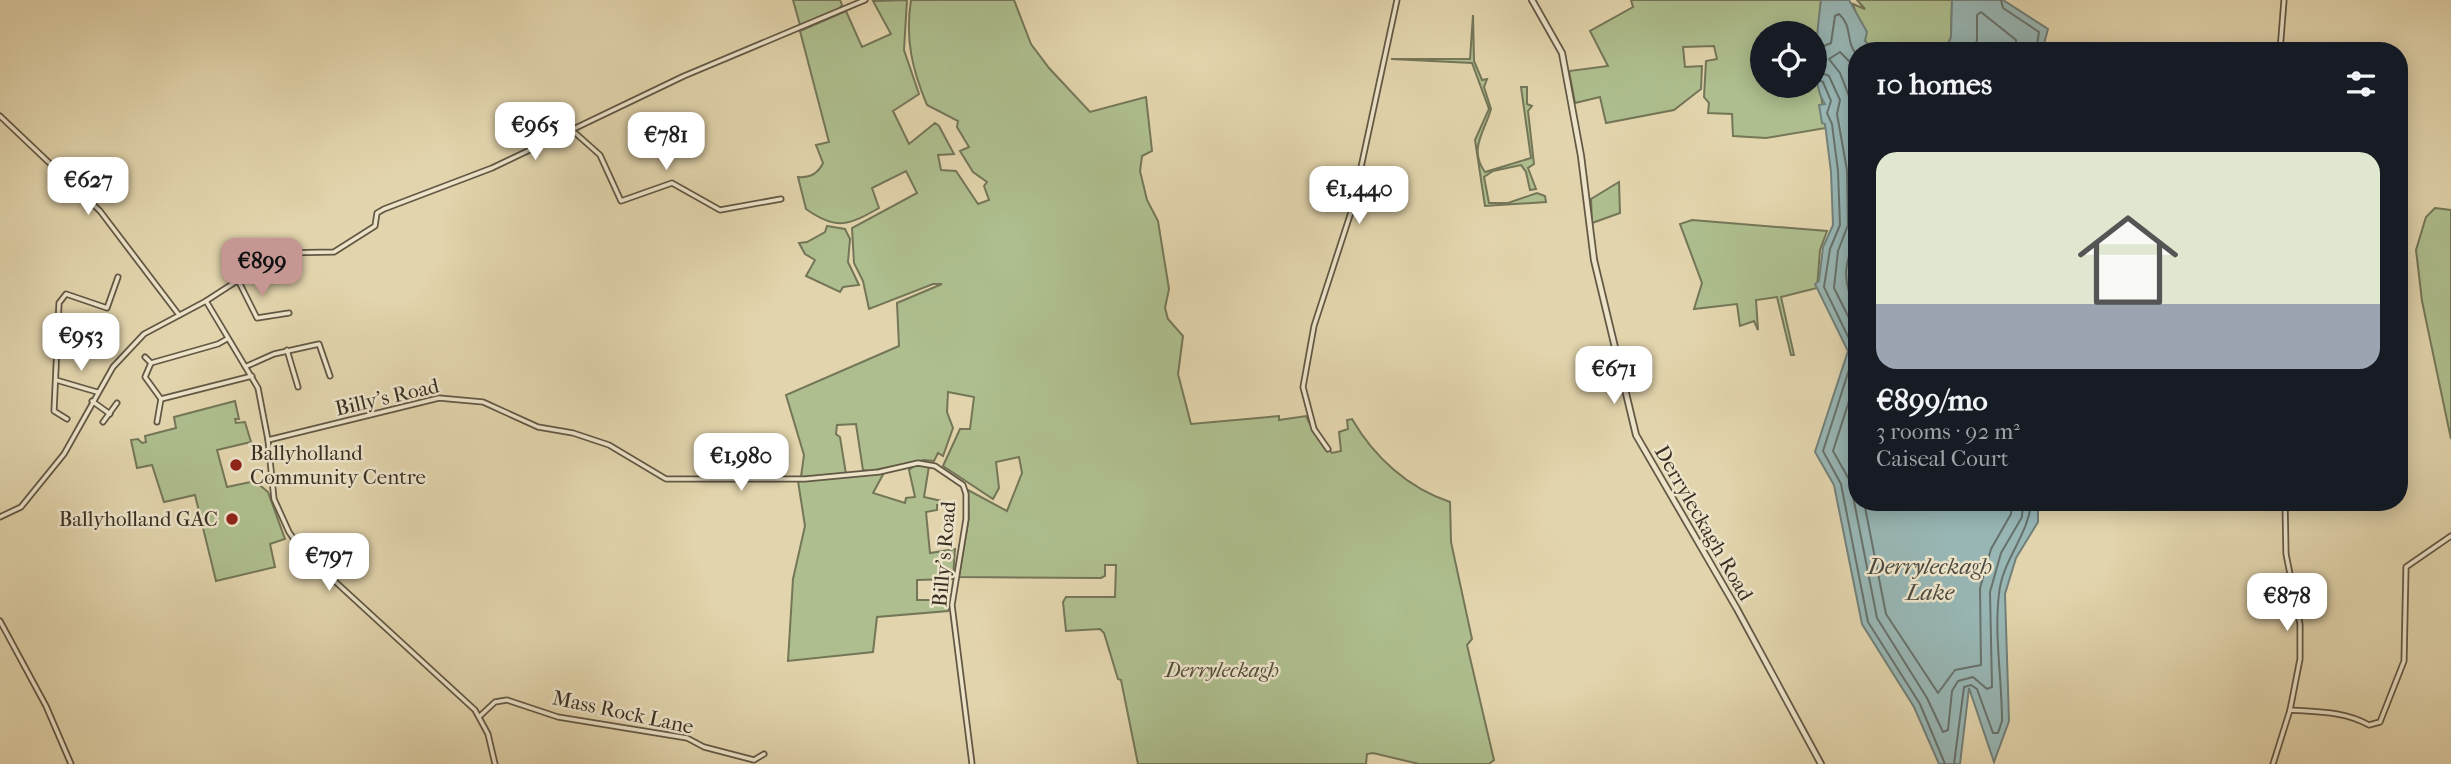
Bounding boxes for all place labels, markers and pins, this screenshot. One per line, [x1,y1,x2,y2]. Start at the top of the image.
pin: €965 [494,102,576,162]
pin: €781 [625,113,707,172]
pin: €627 [47,158,129,217]
pin: €1,440 [1302,166,1416,226]
pin: €899 [221,238,303,298]
pin: €953 [40,314,122,373]
pin: €671 [1573,346,1655,406]
pin: €1,980 [684,434,798,493]
place label: Ballyholland Community Centre [250,441,426,489]
marker: Ballyholland Community Centre [228,457,244,473]
place label: Ballyholland GAC [59,507,218,531]
marker: Ballyholland GAC [224,511,240,527]
pin: €797 [288,534,370,593]
pin: €878 [2246,574,2328,633]

